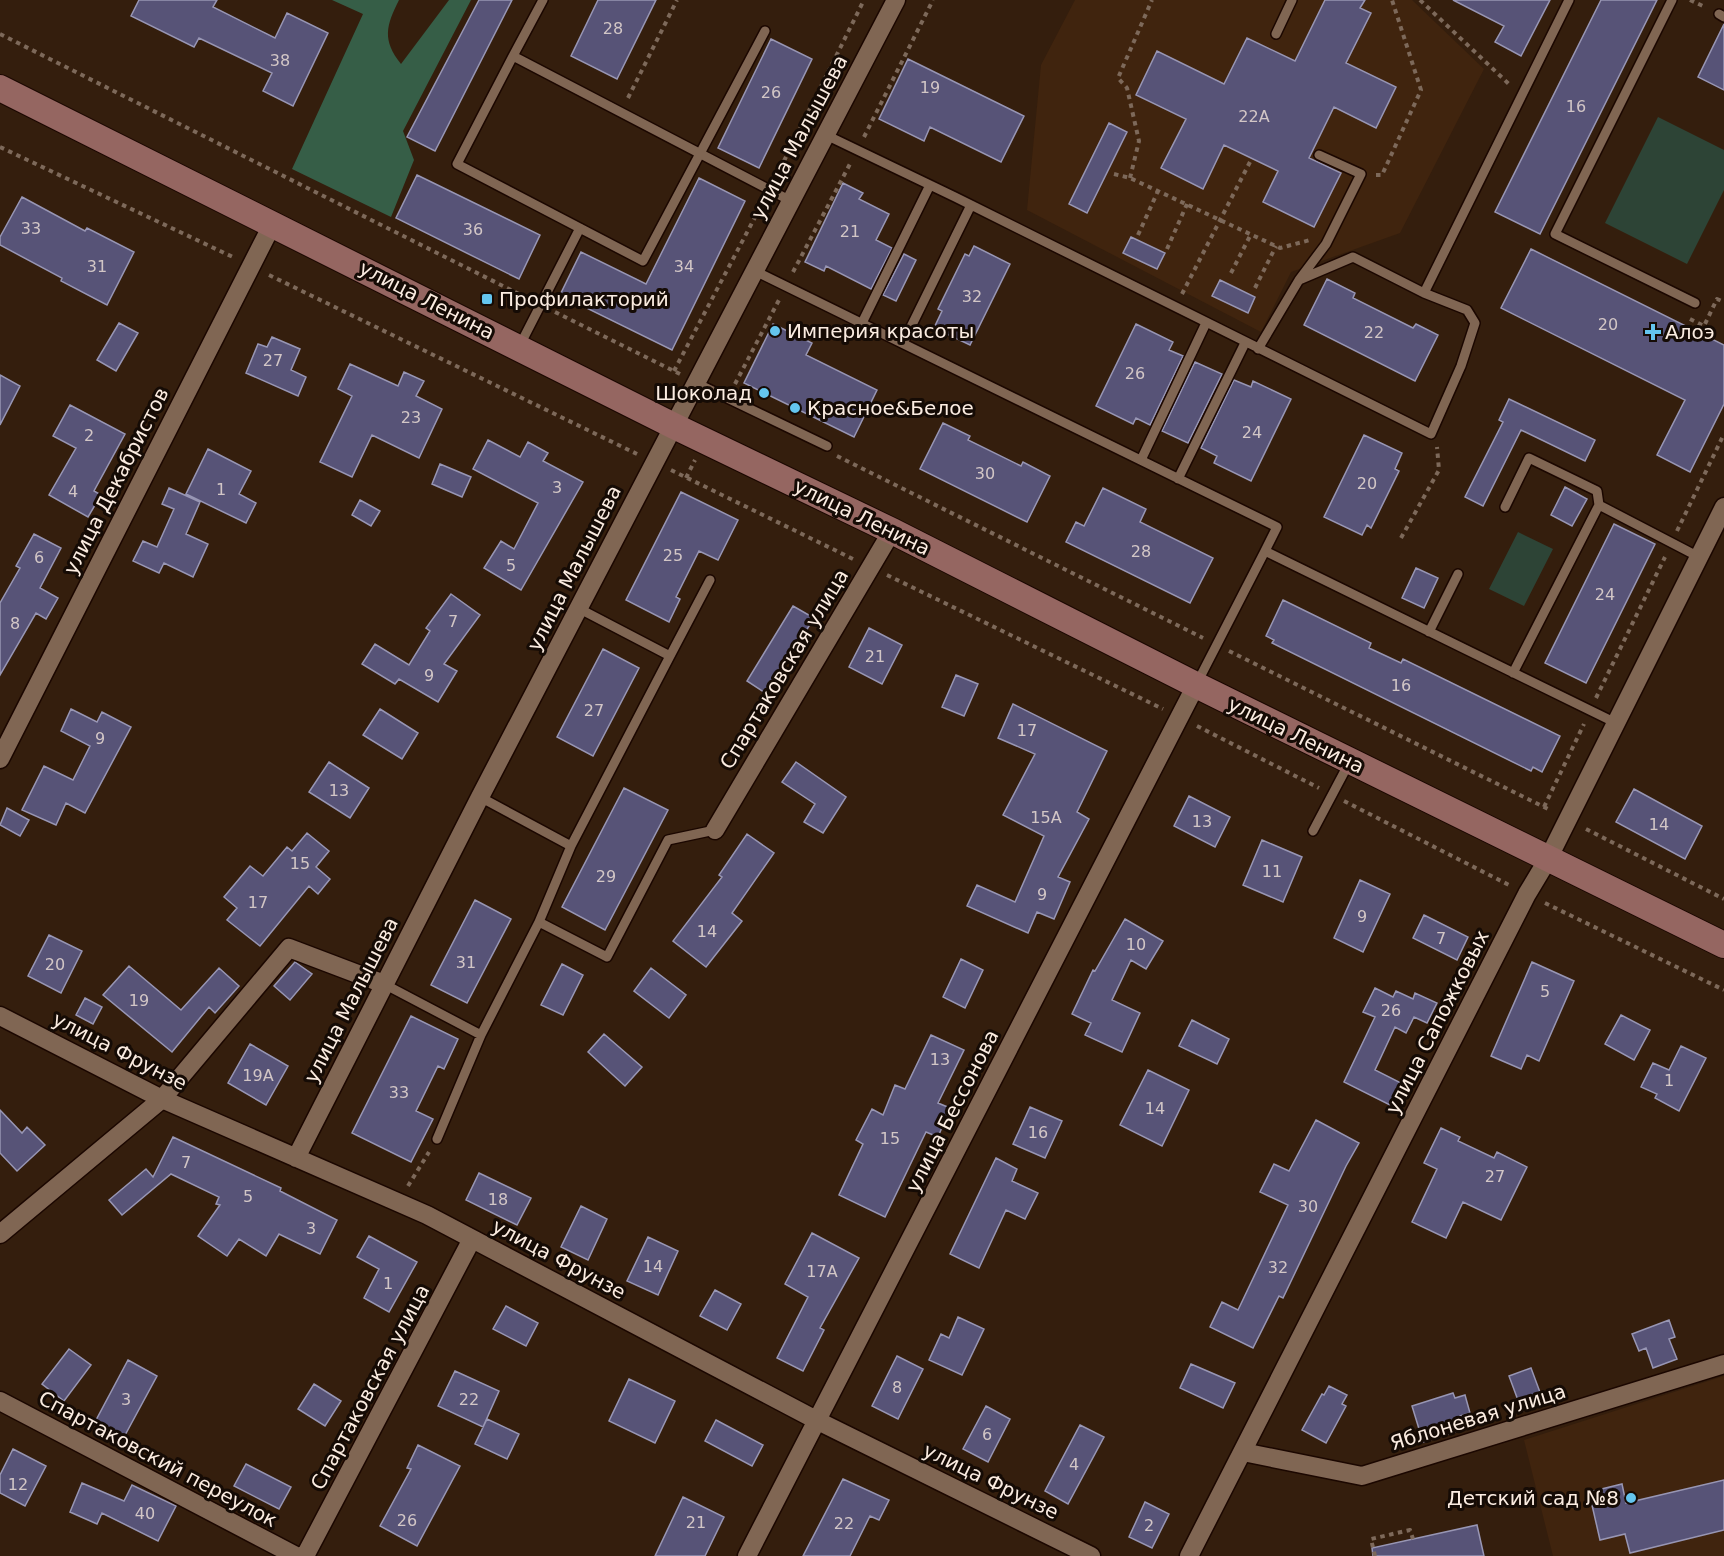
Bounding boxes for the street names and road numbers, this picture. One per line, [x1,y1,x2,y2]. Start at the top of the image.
street label: улица Малышева [746,51,852,223]
street label: улица Ленина [355,256,499,344]
street label: улица Декабристов [58,383,174,579]
street label: улица Ленина [790,474,934,560]
street label: улица Малышева [522,481,626,655]
street label: Спартаковская улица [715,565,853,773]
street label: улица Ленина [1224,692,1368,778]
street label: улица Малышева [299,913,403,1087]
street label: улица Сапожковых [1380,926,1494,1118]
street label: улица Фрунзе [49,1007,191,1095]
street label: улица Бессонова [901,1026,1003,1196]
street label: улица Фрунзе [488,1214,630,1304]
street label: Спартаковская улица [306,1280,434,1494]
street label: Яблоневая улица [1387,1379,1569,1455]
street label: Спартаковский переулок [35,1386,281,1532]
street label: улица Фрунзе [919,1438,1063,1524]

